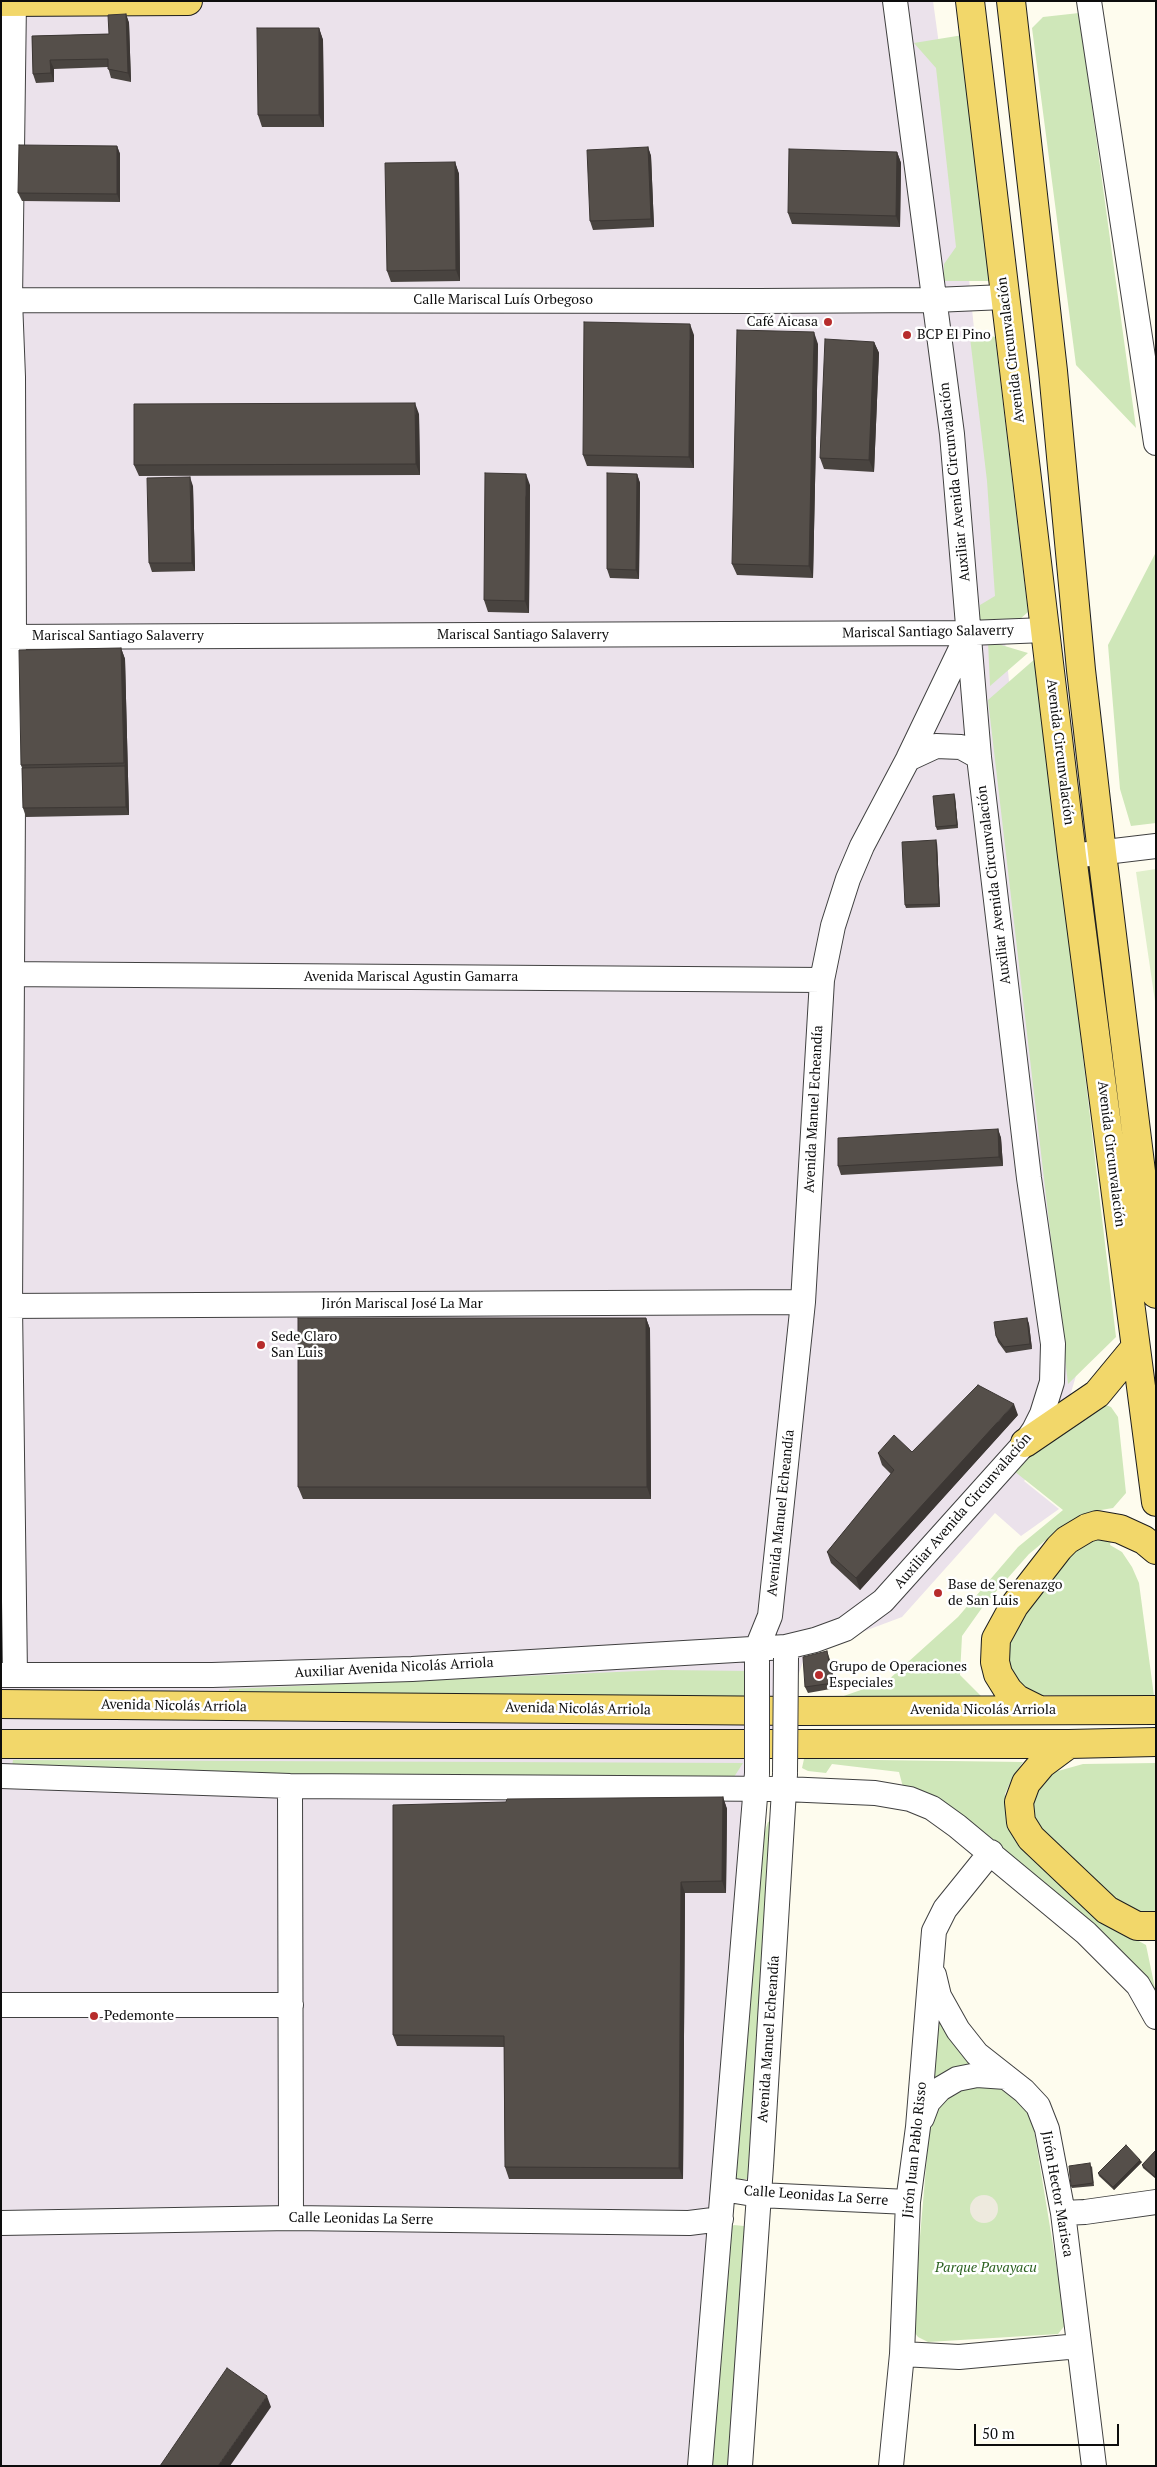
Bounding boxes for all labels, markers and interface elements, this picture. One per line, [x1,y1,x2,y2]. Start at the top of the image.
street label: Avenida Circunvalación [994,276,1028,424]
street label: Calle Mariscal Luís Orbegoso [413,292,593,308]
place label: Café Aicasa [746,314,818,330]
marker: Café Aicasa [822,316,834,328]
place label: BCP El Pino [917,327,991,343]
marker: BCP El Pino [901,329,913,341]
street label: Auxiliar Avenida Circunvalación [936,382,974,582]
street label: Mariscal Santiago Salaverry [842,622,1014,642]
street label: Mariscal Santiago Salaverry [437,627,609,643]
street label: Mariscal Santiago Salaverry [32,628,204,644]
street label: Avenida Circunvalación [1043,678,1077,826]
street label: Auxiliar Avenida Circunvalación [973,785,1015,985]
street label: Avenida Mariscal Agustin Gamarra [304,969,518,985]
street label: Avenida Manuel Echeandía [801,1025,827,1193]
street label: Avenida Circunvalación [1094,1080,1128,1228]
street label: Jirón Mariscal José La Mar [321,1296,483,1312]
place label: Sede Claro San Luis [271,1329,337,1361]
marker: Sede Claro San Luis [255,1339,267,1351]
street label: Avenida Manuel Echeandía [764,1429,798,1597]
street label: Auxiliar Avenida Circunvalación [891,1430,1035,1592]
place label: Base de Serenazgo de San Luis [948,1577,1063,1610]
marker: Base de Serenazgo de San Luis [932,1587,944,1599]
street label: Auxiliar Avenida Nicolás Arriola [294,1654,494,1682]
place label: Grupo de Operaciones Especiales [829,1659,967,1691]
marker: Grupo de Operaciones Especiales [813,1669,825,1681]
street label: Avenida Nicolás Arriola [101,1696,247,1716]
street label: Avenida Nicolás Arriola [505,1699,651,1719]
street label: Avenida Nicolás Arriola [910,1702,1056,1718]
street label: Avenida Manuel Echeandía [755,1955,783,2123]
place label: Pedemonte [104,2008,174,2024]
marker: Pedemonte [88,2010,100,2022]
street label: Jirón Juan Pablo Risso [899,2081,931,2219]
street label: Jirón Hector Marisca [1038,2130,1076,2258]
street label: Calle Leonidas La Serre [743,2183,889,2209]
street label: Calle Leonidas La Serre [288,2209,434,2229]
park label: Parque Pavayacu [935,2260,1037,2276]
scale bar [977,2414,1122,2446]
text: 50 m [982,2423,1015,2443]

